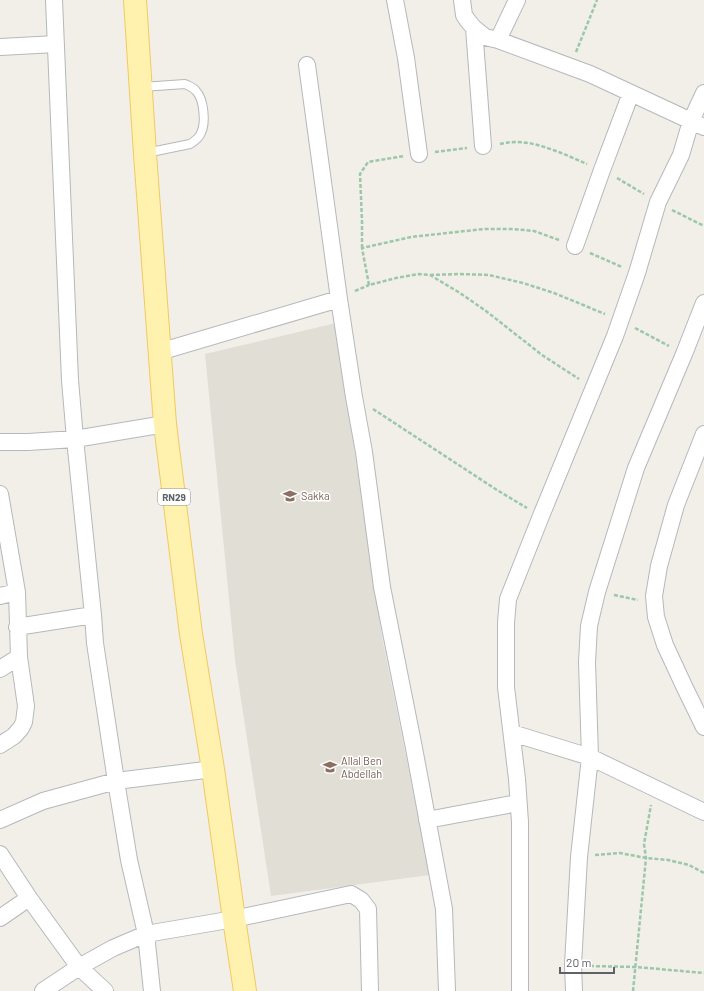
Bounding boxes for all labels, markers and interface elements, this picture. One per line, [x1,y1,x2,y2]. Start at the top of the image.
school or university icon: Sakka [282,488,298,504]
road number: RN29 [158,489,190,505]
place label: Sakka [301,489,330,502]
place label: Allal Ben Abdellah [341,754,382,780]
school or university icon: Allal Ben Abdellah [322,759,338,775]
scale bar [560,949,614,975]
text: 20 m [566,955,592,969]

